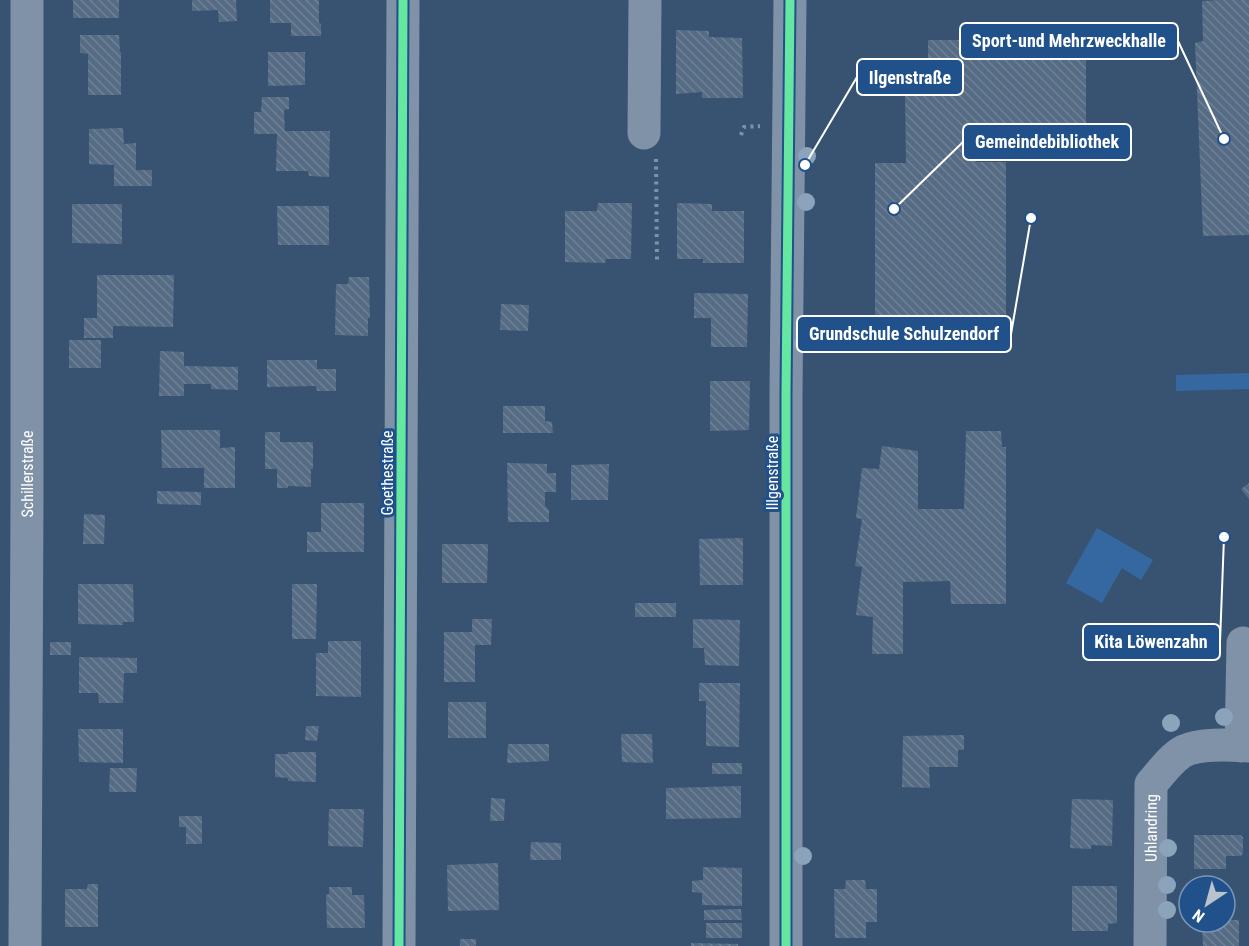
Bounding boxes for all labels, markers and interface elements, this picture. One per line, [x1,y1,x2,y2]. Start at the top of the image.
callout: Sport-und Mehrzweckhalle [960,23,1178,59]
text: Sport-und Mehrzweckhalle [972,30,1166,51]
callout: Ilgenstraße [857,59,963,95]
text: Ilgenstraße [869,67,952,88]
callout: Gemeindebibliothek [963,124,1131,160]
text: Gemeindebibliothek [975,131,1119,152]
callout: Grundschule Schulzendorf [797,316,1011,352]
text: Grundschule Schulzendorf [809,323,999,344]
street label: Goethestraße [378,430,397,516]
street label: Schillerstraße [17,431,37,518]
street label: Illgenstraße [763,436,782,510]
callout: Kita Löwenzahn [1083,624,1220,660]
text: Kita Löwenzahn [1094,631,1208,652]
street label: Uhlandring [1141,794,1160,862]
north arrow [1177,874,1237,934]
text: N [1189,905,1208,926]

